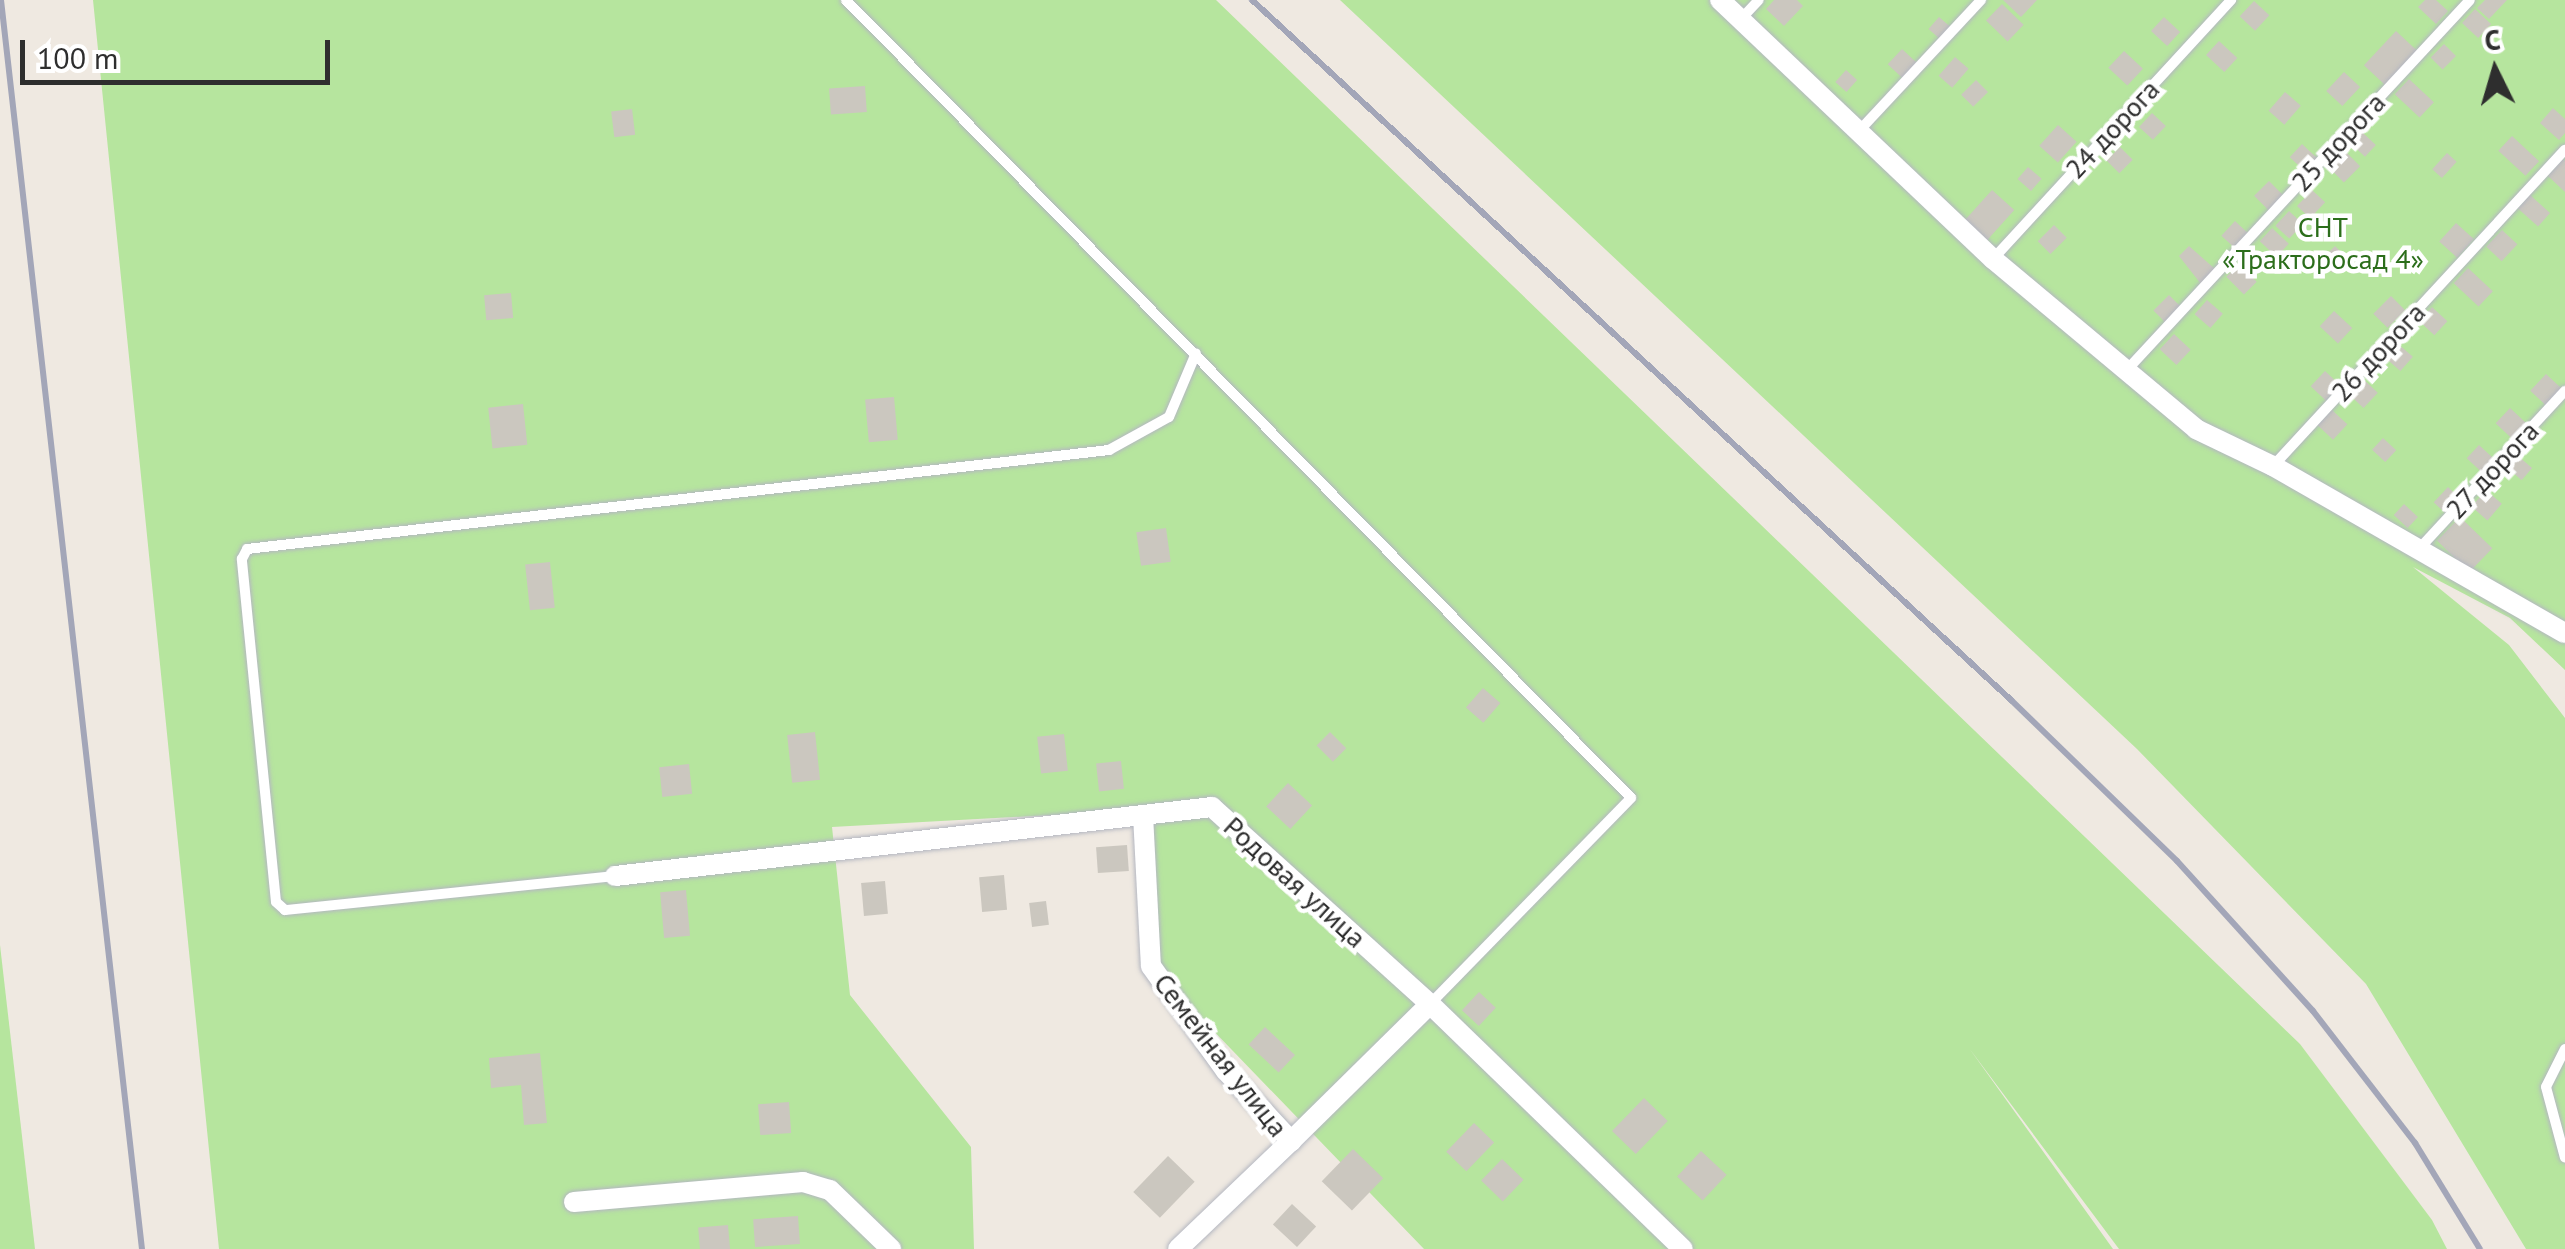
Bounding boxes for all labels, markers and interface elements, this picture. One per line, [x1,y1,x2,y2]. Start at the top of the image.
scale bar [25,20,335,82]
north arrow [2445,20,2545,120]
text: С [2483,21,2502,59]
text: 100 m [37,38,118,77]
street label: 24 дорога [2058,73,2166,185]
street label: 25 дорога [2284,86,2392,198]
park label: СНТ «Тракторосад 4» [2222,210,2424,276]
street label: 26 дорога [2324,296,2432,408]
street label: 27 дорога [2438,414,2546,526]
street label: Родовая улица [1217,809,1373,955]
street label: Семейная улица [1147,967,1295,1143]

